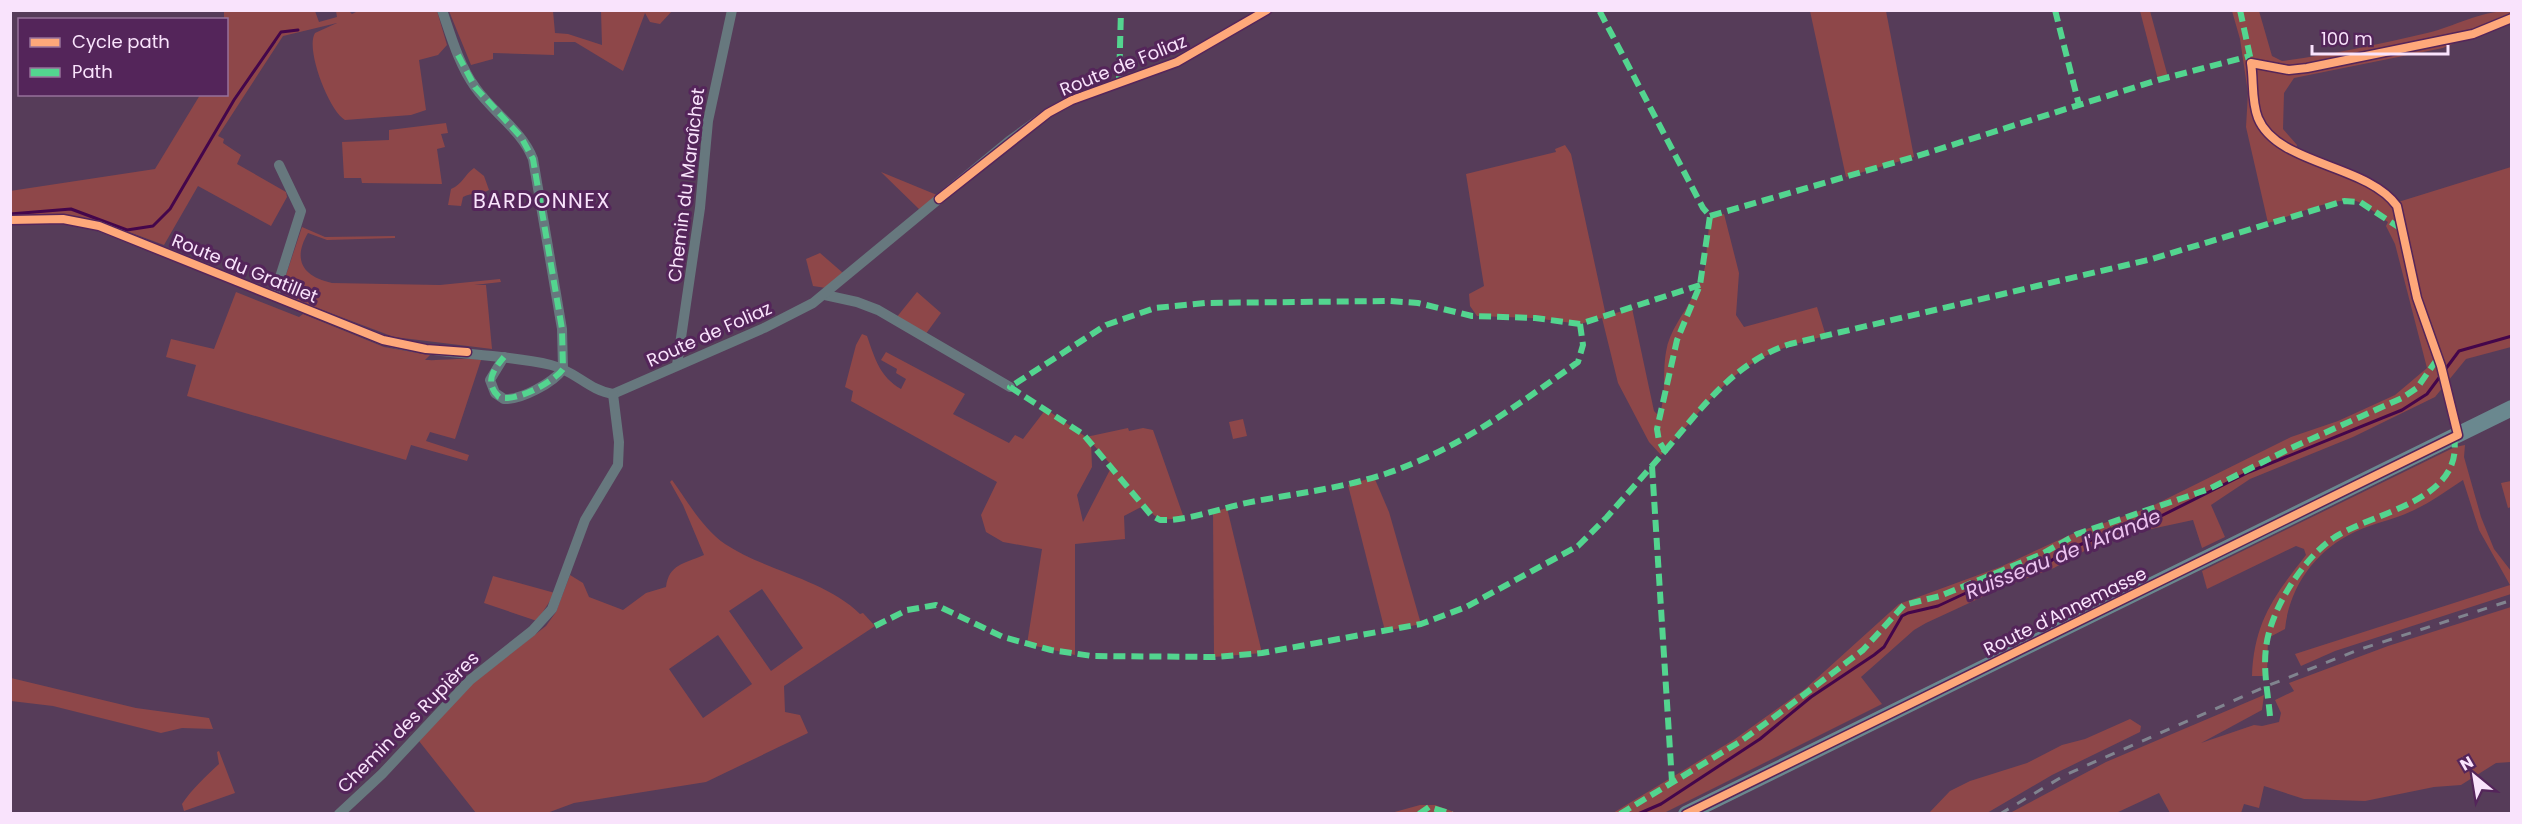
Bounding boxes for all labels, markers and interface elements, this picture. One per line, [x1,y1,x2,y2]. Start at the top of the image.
legend [18,18,228,96]
scale bar [2312,18,2448,56]
text: 100 m [2321,26,2373,51]
street label: Route de Foliaz [1056,28,1190,102]
text: Cycle path [72,29,170,54]
text: Path [72,59,113,84]
street label: Chemin du Maraîchet [662,86,710,284]
district label: BARDONNEX [473,186,611,215]
street label: Route du Gratillet [168,227,322,309]
street label: Route de Foliaz [643,295,775,373]
water label: Ruisseau de l'Arande [1961,502,2165,606]
street label: Route d'Annemasse [1979,561,2151,661]
street label: Chemin des Rupières [332,646,484,798]
north arrow [2444,746,2504,806]
text: N [2456,750,2478,776]

